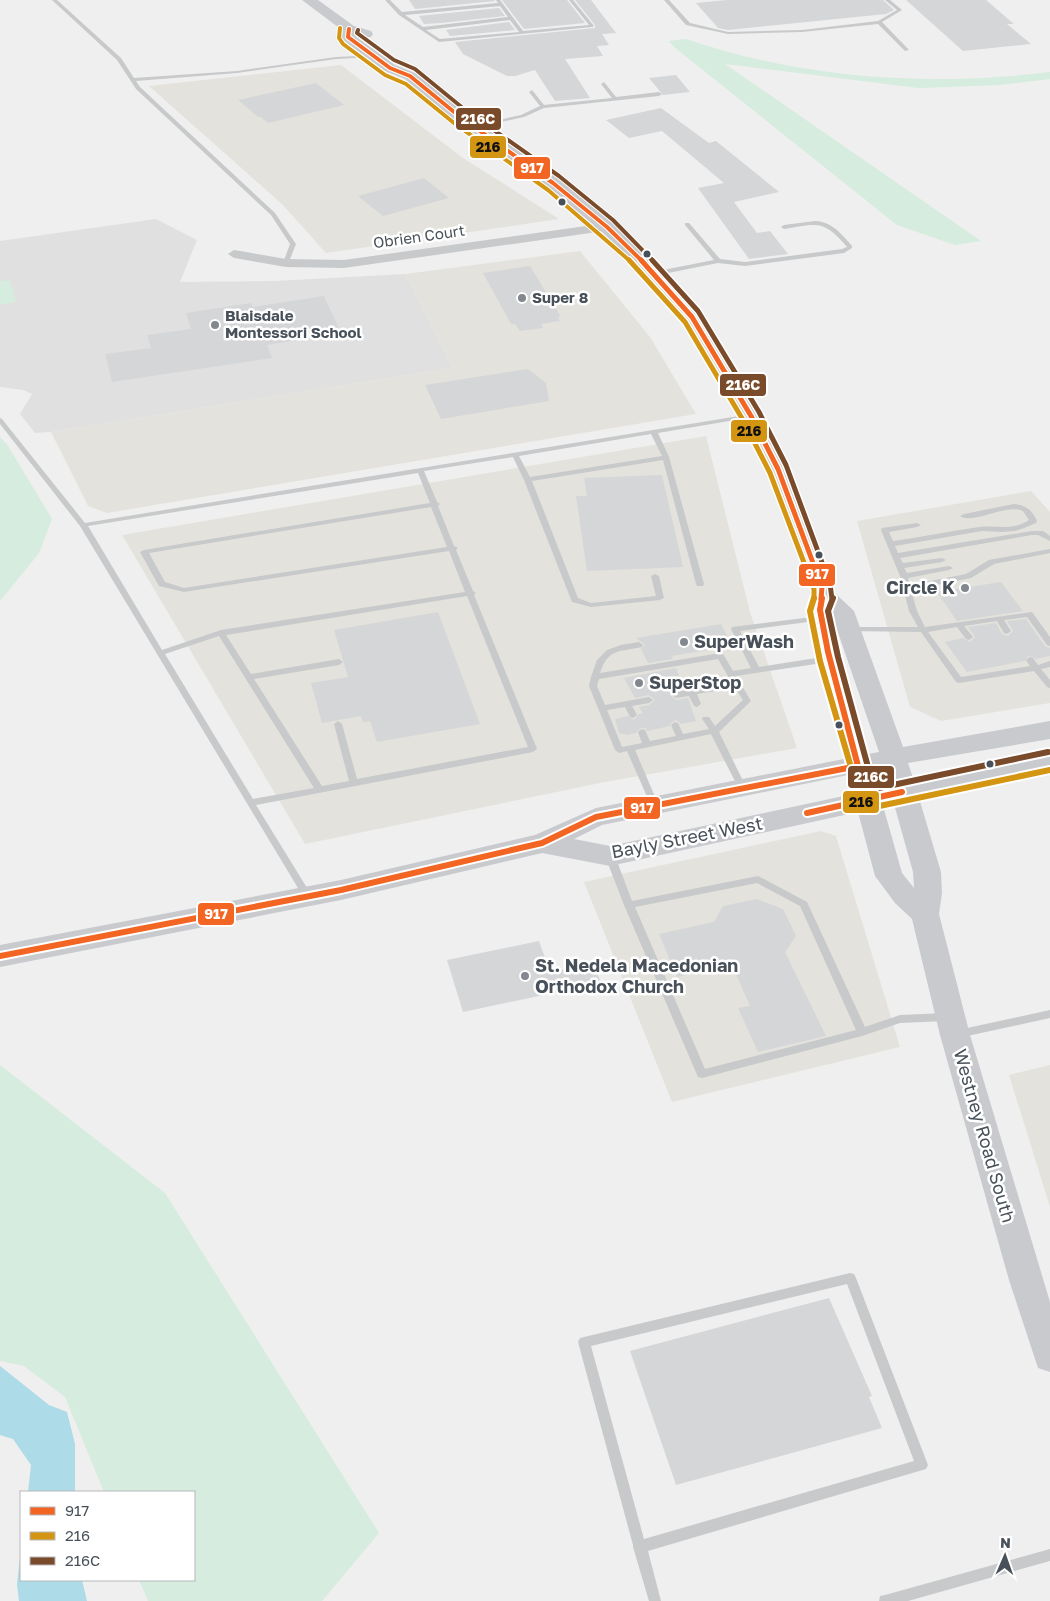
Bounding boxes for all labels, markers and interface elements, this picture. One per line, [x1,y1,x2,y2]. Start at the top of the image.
line badge: 216C [455,107,502,131]
text: 216C [461,110,495,127]
line badge: 216 [469,135,507,159]
text: 216 [476,138,500,155]
line badge: 917 [513,156,551,180]
text: 917 [520,159,544,176]
unlabelled marker [557,197,567,207]
street label: Obrien Court [372,221,466,251]
unlabelled marker [642,249,652,259]
place label: Super 8 [532,288,588,306]
marker: Super 8 [516,292,528,304]
place label: Blaisdale Montessori School [225,306,362,341]
marker: Blaisdale Montessori School [209,319,221,331]
line badge: 216C [719,373,767,397]
text: 216C [726,376,760,393]
line badge: 216 [730,419,768,443]
text: 216 [737,422,761,439]
unlabelled marker [814,550,824,560]
line badge: 917 [798,563,836,587]
text: 917 [805,565,829,582]
place label: Circle K [886,576,955,598]
marker: Circle K [959,582,971,594]
place label: SuperWash [694,630,794,652]
marker: SuperWash [678,636,690,648]
place label: SuperStop [649,671,741,693]
marker: SuperStop [633,677,645,689]
unlabelled marker [834,720,844,730]
unlabelled marker [985,759,995,769]
line badge: 216C [847,765,895,789]
text: 216C [854,768,888,785]
line badge: 216 [842,790,880,814]
text: 216 [849,793,873,810]
line badge: 917 [623,796,661,820]
text: 917 [630,799,654,816]
street label: Bayly Street West [609,812,764,862]
line badge: 917 [197,902,235,926]
text: 917 [204,905,228,922]
place label: St. Nedela Macedonian Orthodox Church [535,954,738,997]
marker: St. Nedela Macedonian Orthodox Church [519,970,531,982]
street label: Westney Road South [950,1046,1020,1225]
legend [20,1491,195,1581]
text: 917 [65,1501,89,1519]
text: 216 [65,1526,90,1544]
north arrow [980,1531,1030,1581]
text: N [1000,1534,1011,1551]
text: 216C [65,1551,100,1569]

